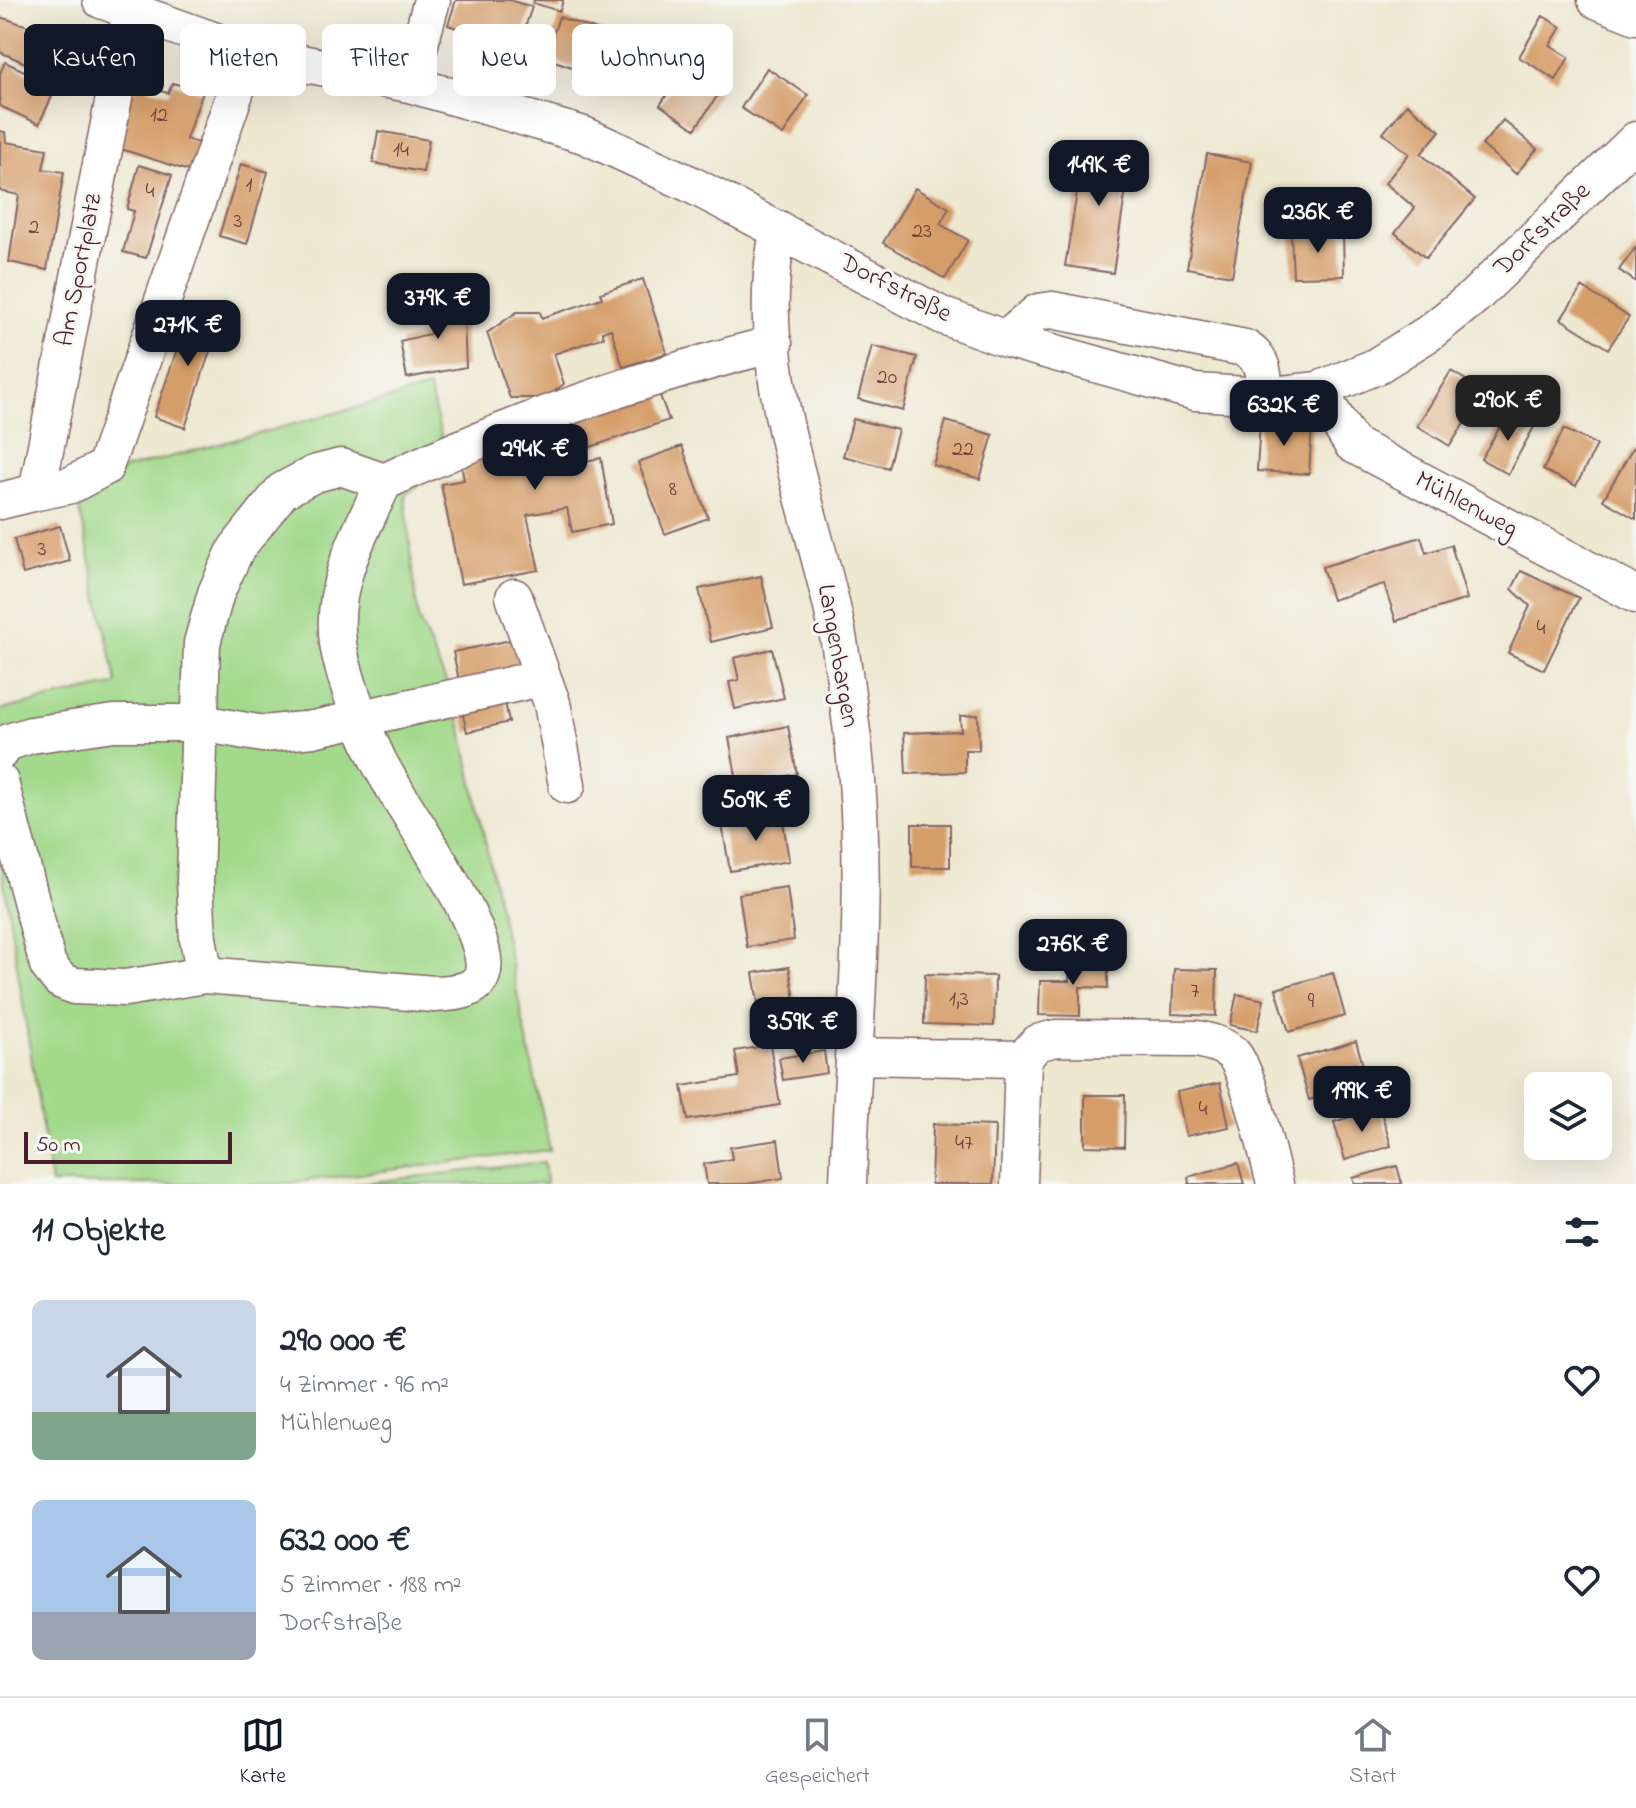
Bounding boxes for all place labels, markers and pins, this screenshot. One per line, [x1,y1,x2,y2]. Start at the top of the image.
pin: 149K € [1034,140,1164,208]
pin: 236K € [1253,187,1383,255]
pin: 379K € [373,273,503,341]
pin: 271K € [123,300,253,368]
pin: 290K € [1443,375,1573,443]
pin: 632K € [1219,380,1349,448]
pin: 294K € [470,424,600,492]
pin: 509K € [691,775,821,843]
pin: 276K € [1008,919,1138,987]
pin: 359K € [738,997,868,1065]
pin: 199K € [1297,1066,1427,1134]

